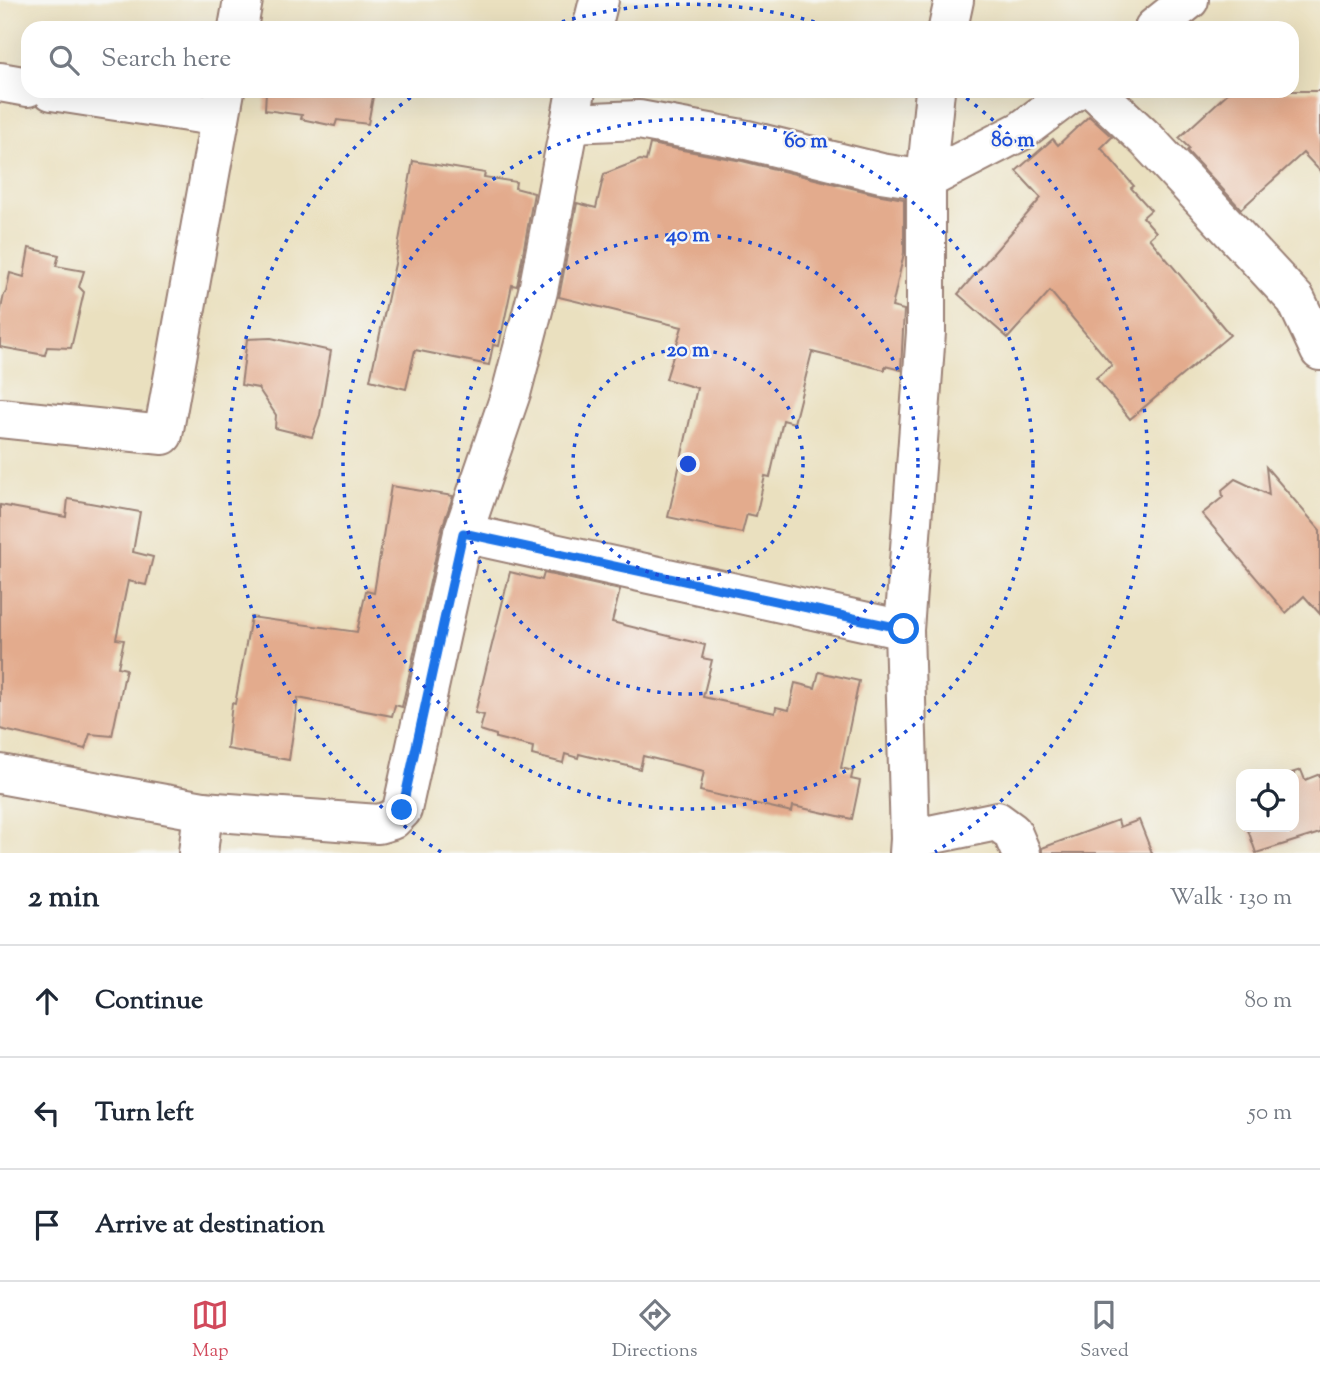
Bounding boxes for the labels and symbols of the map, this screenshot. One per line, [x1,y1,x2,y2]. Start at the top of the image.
text: 80 m [991,126,1035,156]
text: 60 m [784,127,828,157]
text: 40 m [665,221,710,251]
text: 20 m [667,336,710,366]
centre of rings [676,452,700,476]
route start [888,613,919,644]
route end [386,794,417,825]

